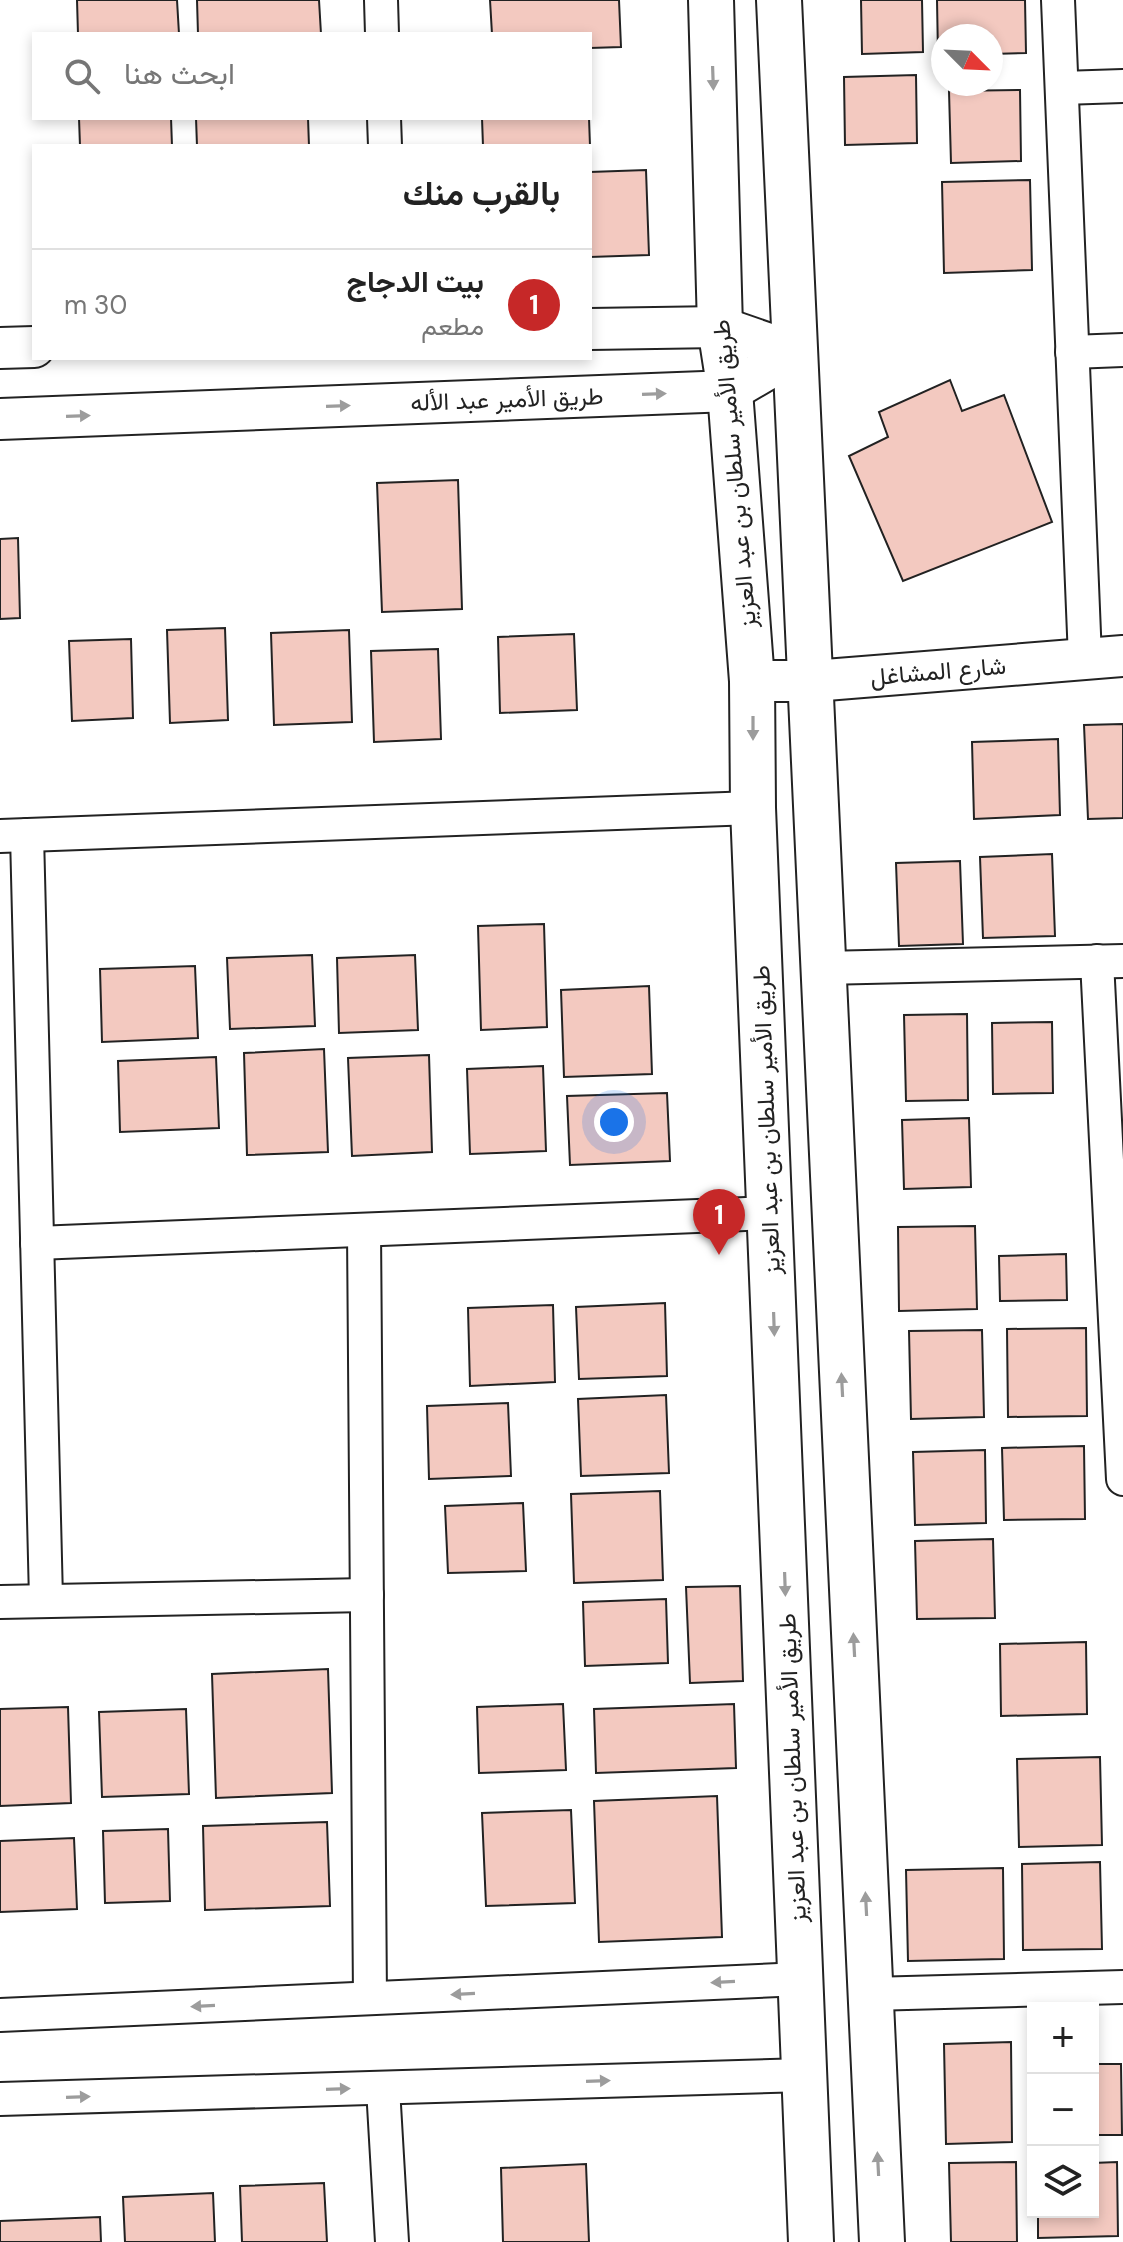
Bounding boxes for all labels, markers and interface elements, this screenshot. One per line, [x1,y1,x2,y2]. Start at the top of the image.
north arrow [931,24,1003,96]
search box [32,32,592,120]
icon: search [60,54,104,98]
text: ابحث هنا [124,54,235,93]
one-way arrow [707,66,720,91]
text: بالقرب منك [403,171,560,216]
text: بيت الدجاج [346,262,484,301]
text: 30 m [64,288,127,322]
text: 1 [529,288,539,322]
text: مطعم [421,309,484,343]
street label: طريق الأمير سلطان بن عبد العزيز [705,318,763,631]
street label: طريق الأمير عبد الأله [410,380,604,418]
one-way arrow [642,387,667,400]
one-way arrow [326,399,351,412]
one-way arrow [66,409,91,422]
street label: شارع المشاغل [869,650,1007,693]
one-way arrow [747,716,759,741]
street label: طريق الأمير سلطان بن عبد العزيز [745,965,787,1276]
your location [594,1102,634,1142]
pin: 1 [693,1189,745,1255]
one-way arrow [768,1312,781,1337]
one-way arrow [836,1372,849,1397]
one-way arrow [778,1572,791,1597]
street label: طريق الأمير سلطان بن عبد العزيز [771,1613,813,1924]
one-way arrow [848,1632,861,1657]
one-way arrow [860,1891,873,1916]
one-way arrow [710,1976,735,1989]
one-way arrow [450,1988,475,2001]
one-way arrow [190,1999,215,2012]
map controls [1027,2002,1099,2218]
button: + [1027,2002,1099,2074]
button: − [1027,2074,1099,2146]
one-way arrow [586,2075,611,2088]
one-way arrow [326,2083,351,2095]
one-way arrow [66,2090,91,2103]
button: layers [1027,2146,1099,2218]
one-way arrow [872,2151,885,2176]

